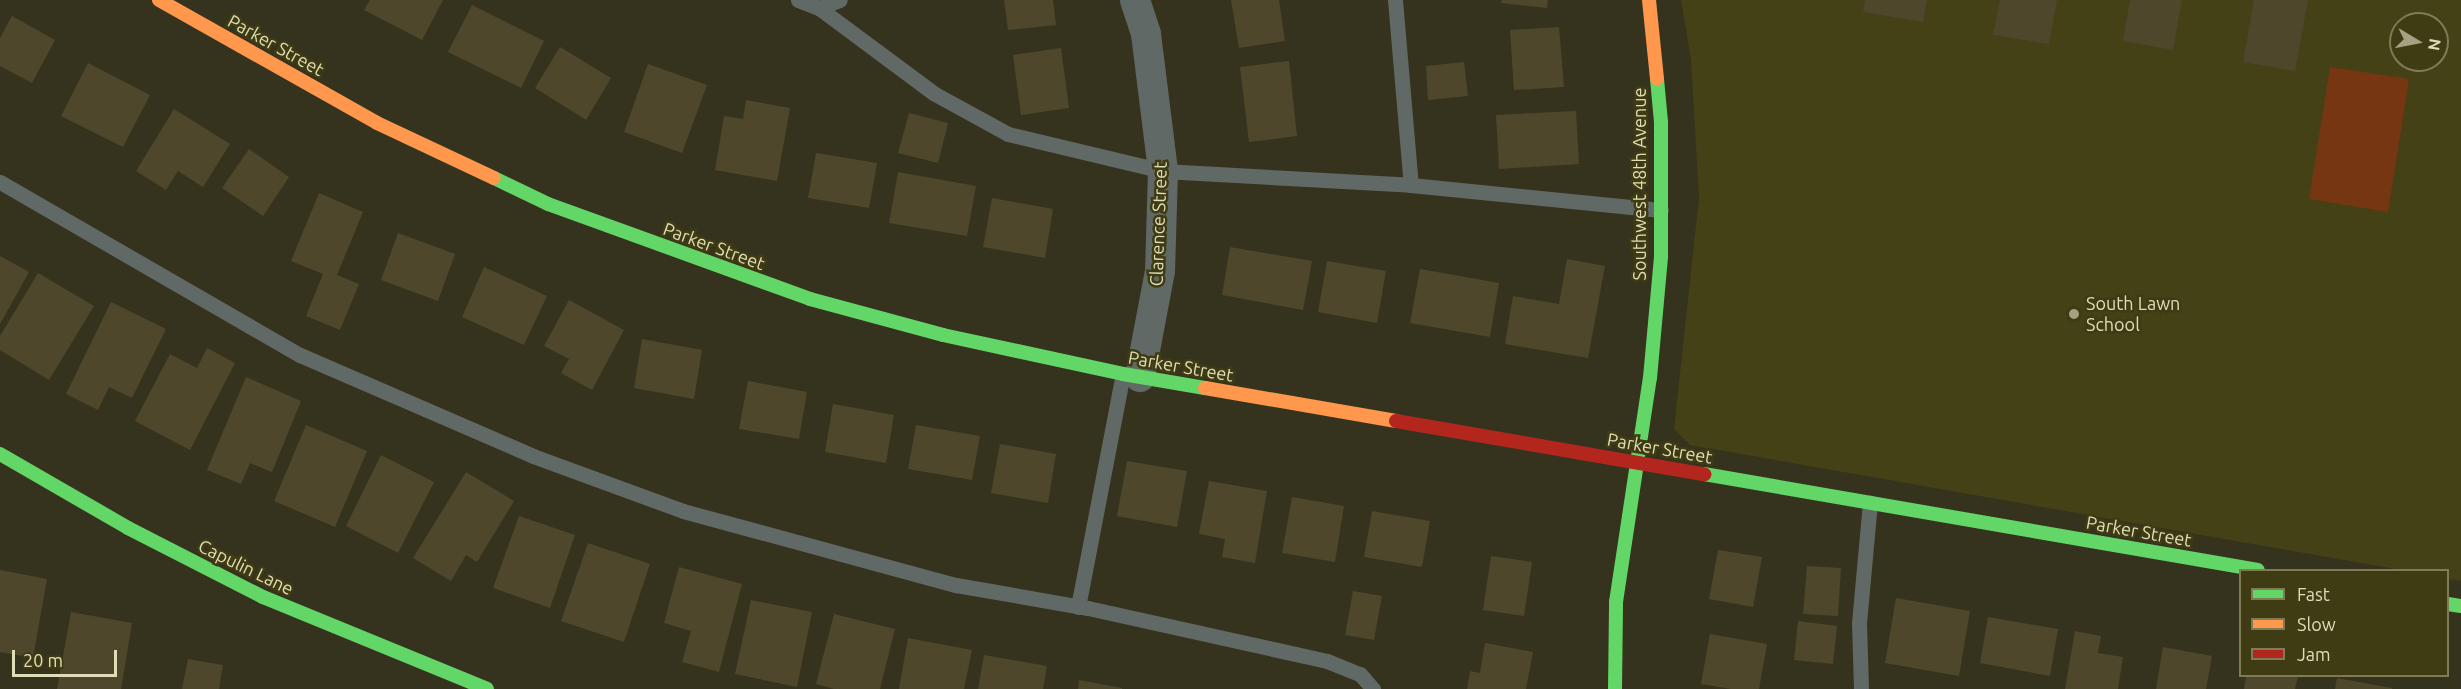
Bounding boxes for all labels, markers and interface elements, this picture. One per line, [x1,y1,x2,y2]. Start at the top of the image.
street label: Parker Street [224,10,328,80]
north arrow [2389,12,2449,72]
text: N [2425,37,2445,52]
street label: Southwest 48th Avenue [1628,88,1650,280]
street label: Clarence Street [1145,161,1171,287]
street label: Parker Street [660,218,768,274]
place label: South Lawn School [2086,293,2180,336]
marker: South Lawn School [2067,307,2081,321]
street label: Parker Street [1127,346,1235,386]
street label: Parker Street [1606,428,1714,468]
street label: Parker Street [2085,511,2193,551]
street label: Capulin Lane [195,535,297,599]
legend [2239,569,2449,677]
text: Fast [2297,584,2330,604]
text: Slow [2297,614,2336,634]
scale bar [15,638,120,676]
text: Jam [2297,644,2331,664]
text: 20 m [23,650,63,670]

